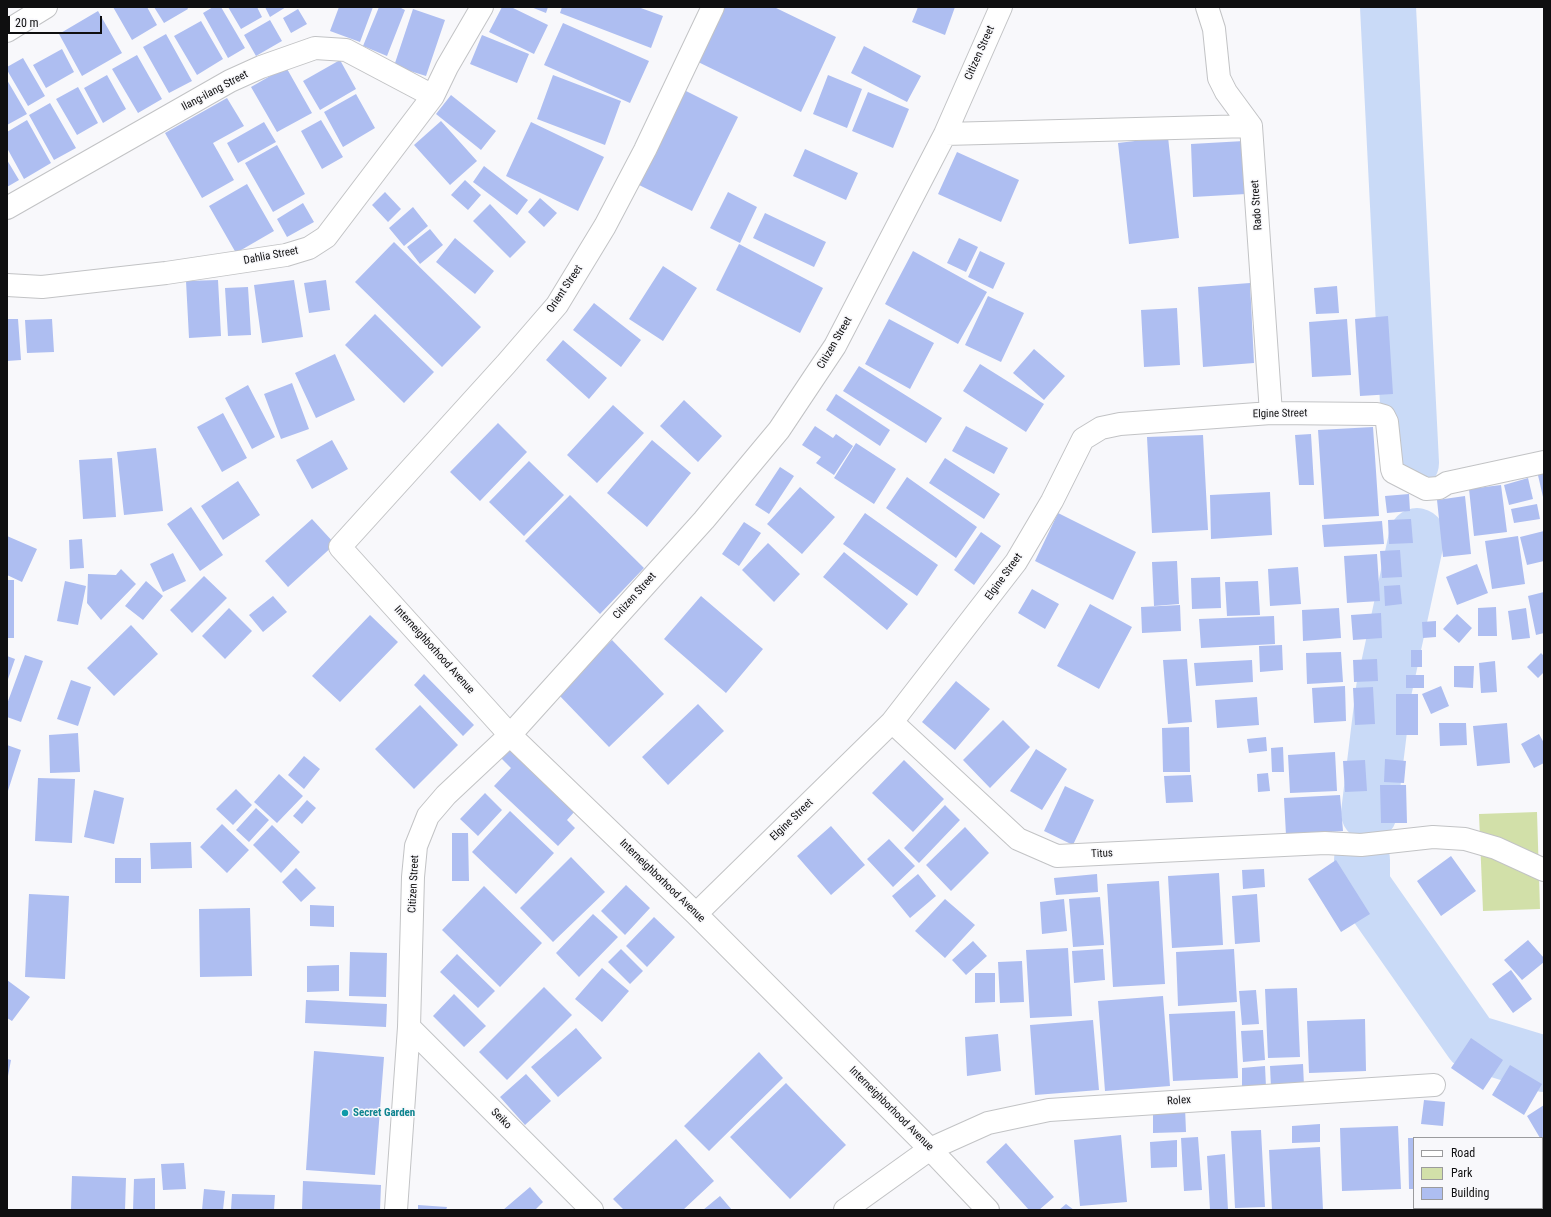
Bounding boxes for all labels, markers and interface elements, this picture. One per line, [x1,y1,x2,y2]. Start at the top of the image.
scale bar [10,8,104,34]
text: 20 m [15,16,39,30]
street label: Citizen Street [962,24,998,82]
street label: Ilang-ilang Street [179,68,251,114]
street label: Rado Street [1249,179,1265,231]
street label: Dahlia Street [243,244,299,268]
street label: Orient Street [544,263,586,315]
street label: Citizen Street [815,315,855,371]
street label: Elgine Street [1253,407,1307,421]
street label: Elgine Street [983,551,1025,603]
street label: Citizen Street [611,570,659,622]
street label: Interneighborhood Avenue [391,603,477,697]
street label: Elgine Street [768,796,816,844]
street label: Interneighborhood Avenue [616,837,708,925]
street label: Titus [1091,847,1113,861]
street label: Citizen Street [406,855,422,913]
street label: Interneighborhood Avenue [846,1064,936,1154]
street label: Rolex [1167,1094,1191,1108]
place label: Secret Garden [353,1106,415,1120]
street label: Seiko [488,1106,514,1132]
marker: Secret Garden [340,1108,350,1118]
legend [1413,1137,1543,1209]
text: Road [1451,1146,1475,1160]
text: Park [1451,1166,1472,1180]
text: Building [1451,1186,1489,1200]

